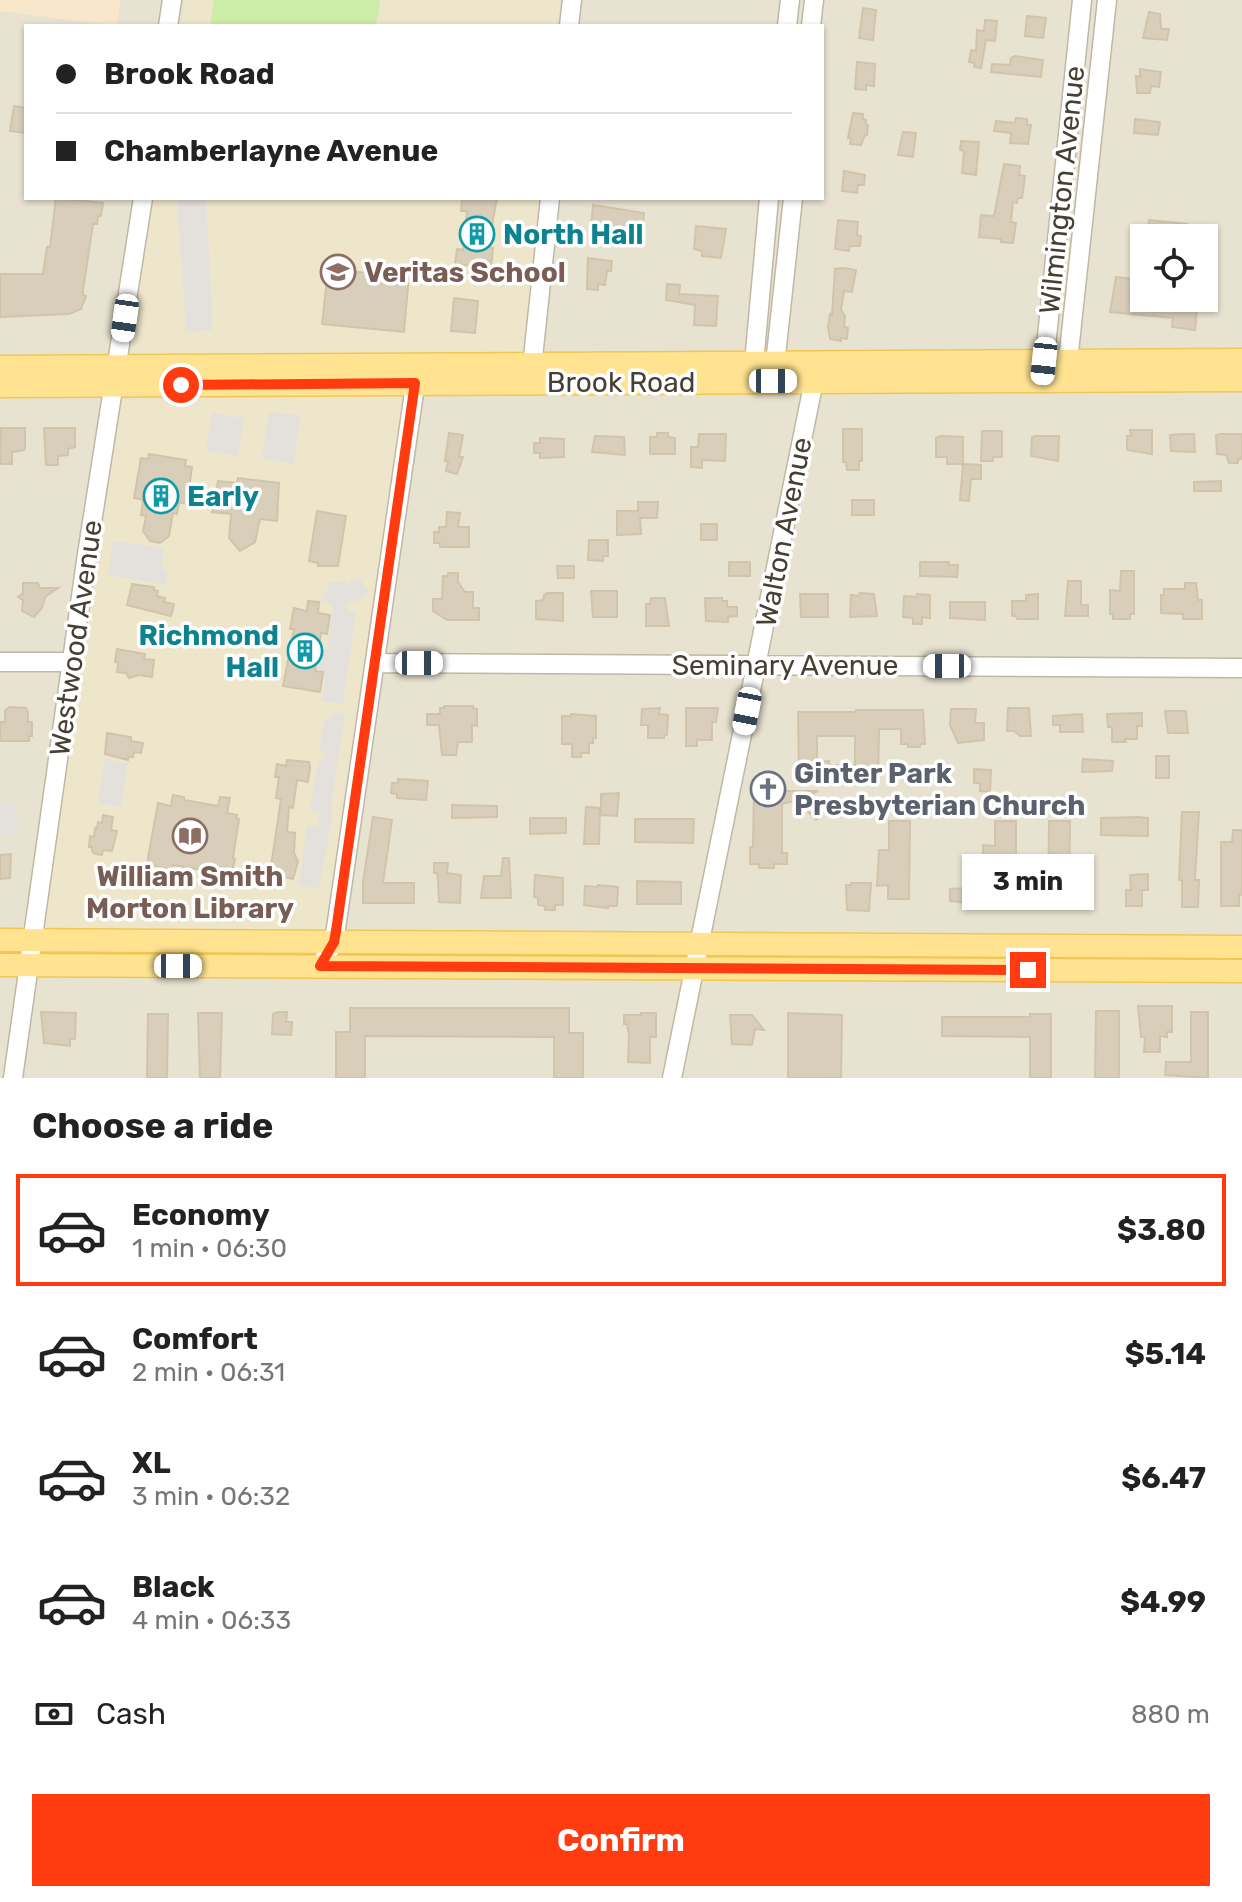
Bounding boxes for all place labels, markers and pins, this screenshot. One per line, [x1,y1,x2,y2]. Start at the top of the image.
building icon: North Hall [458,215,496,253]
place label: North Hall [503,218,644,251]
school or university icon: Veritas School [319,253,357,291]
place label: Veritas School [364,256,566,289]
building icon: Early [142,477,180,515]
place label: Early [187,480,259,513]
place label: Richmond Hall [138,619,279,684]
building icon: Richmond Hall [286,632,324,670]
place label: Ginter Park Presbyterian Church [794,757,1085,822]
church icon: Ginter Park Presbyterian Church [749,770,787,808]
library icon: William Smith Morton Library [171,817,209,855]
place label: William Smith Morton Library [86,860,294,925]

